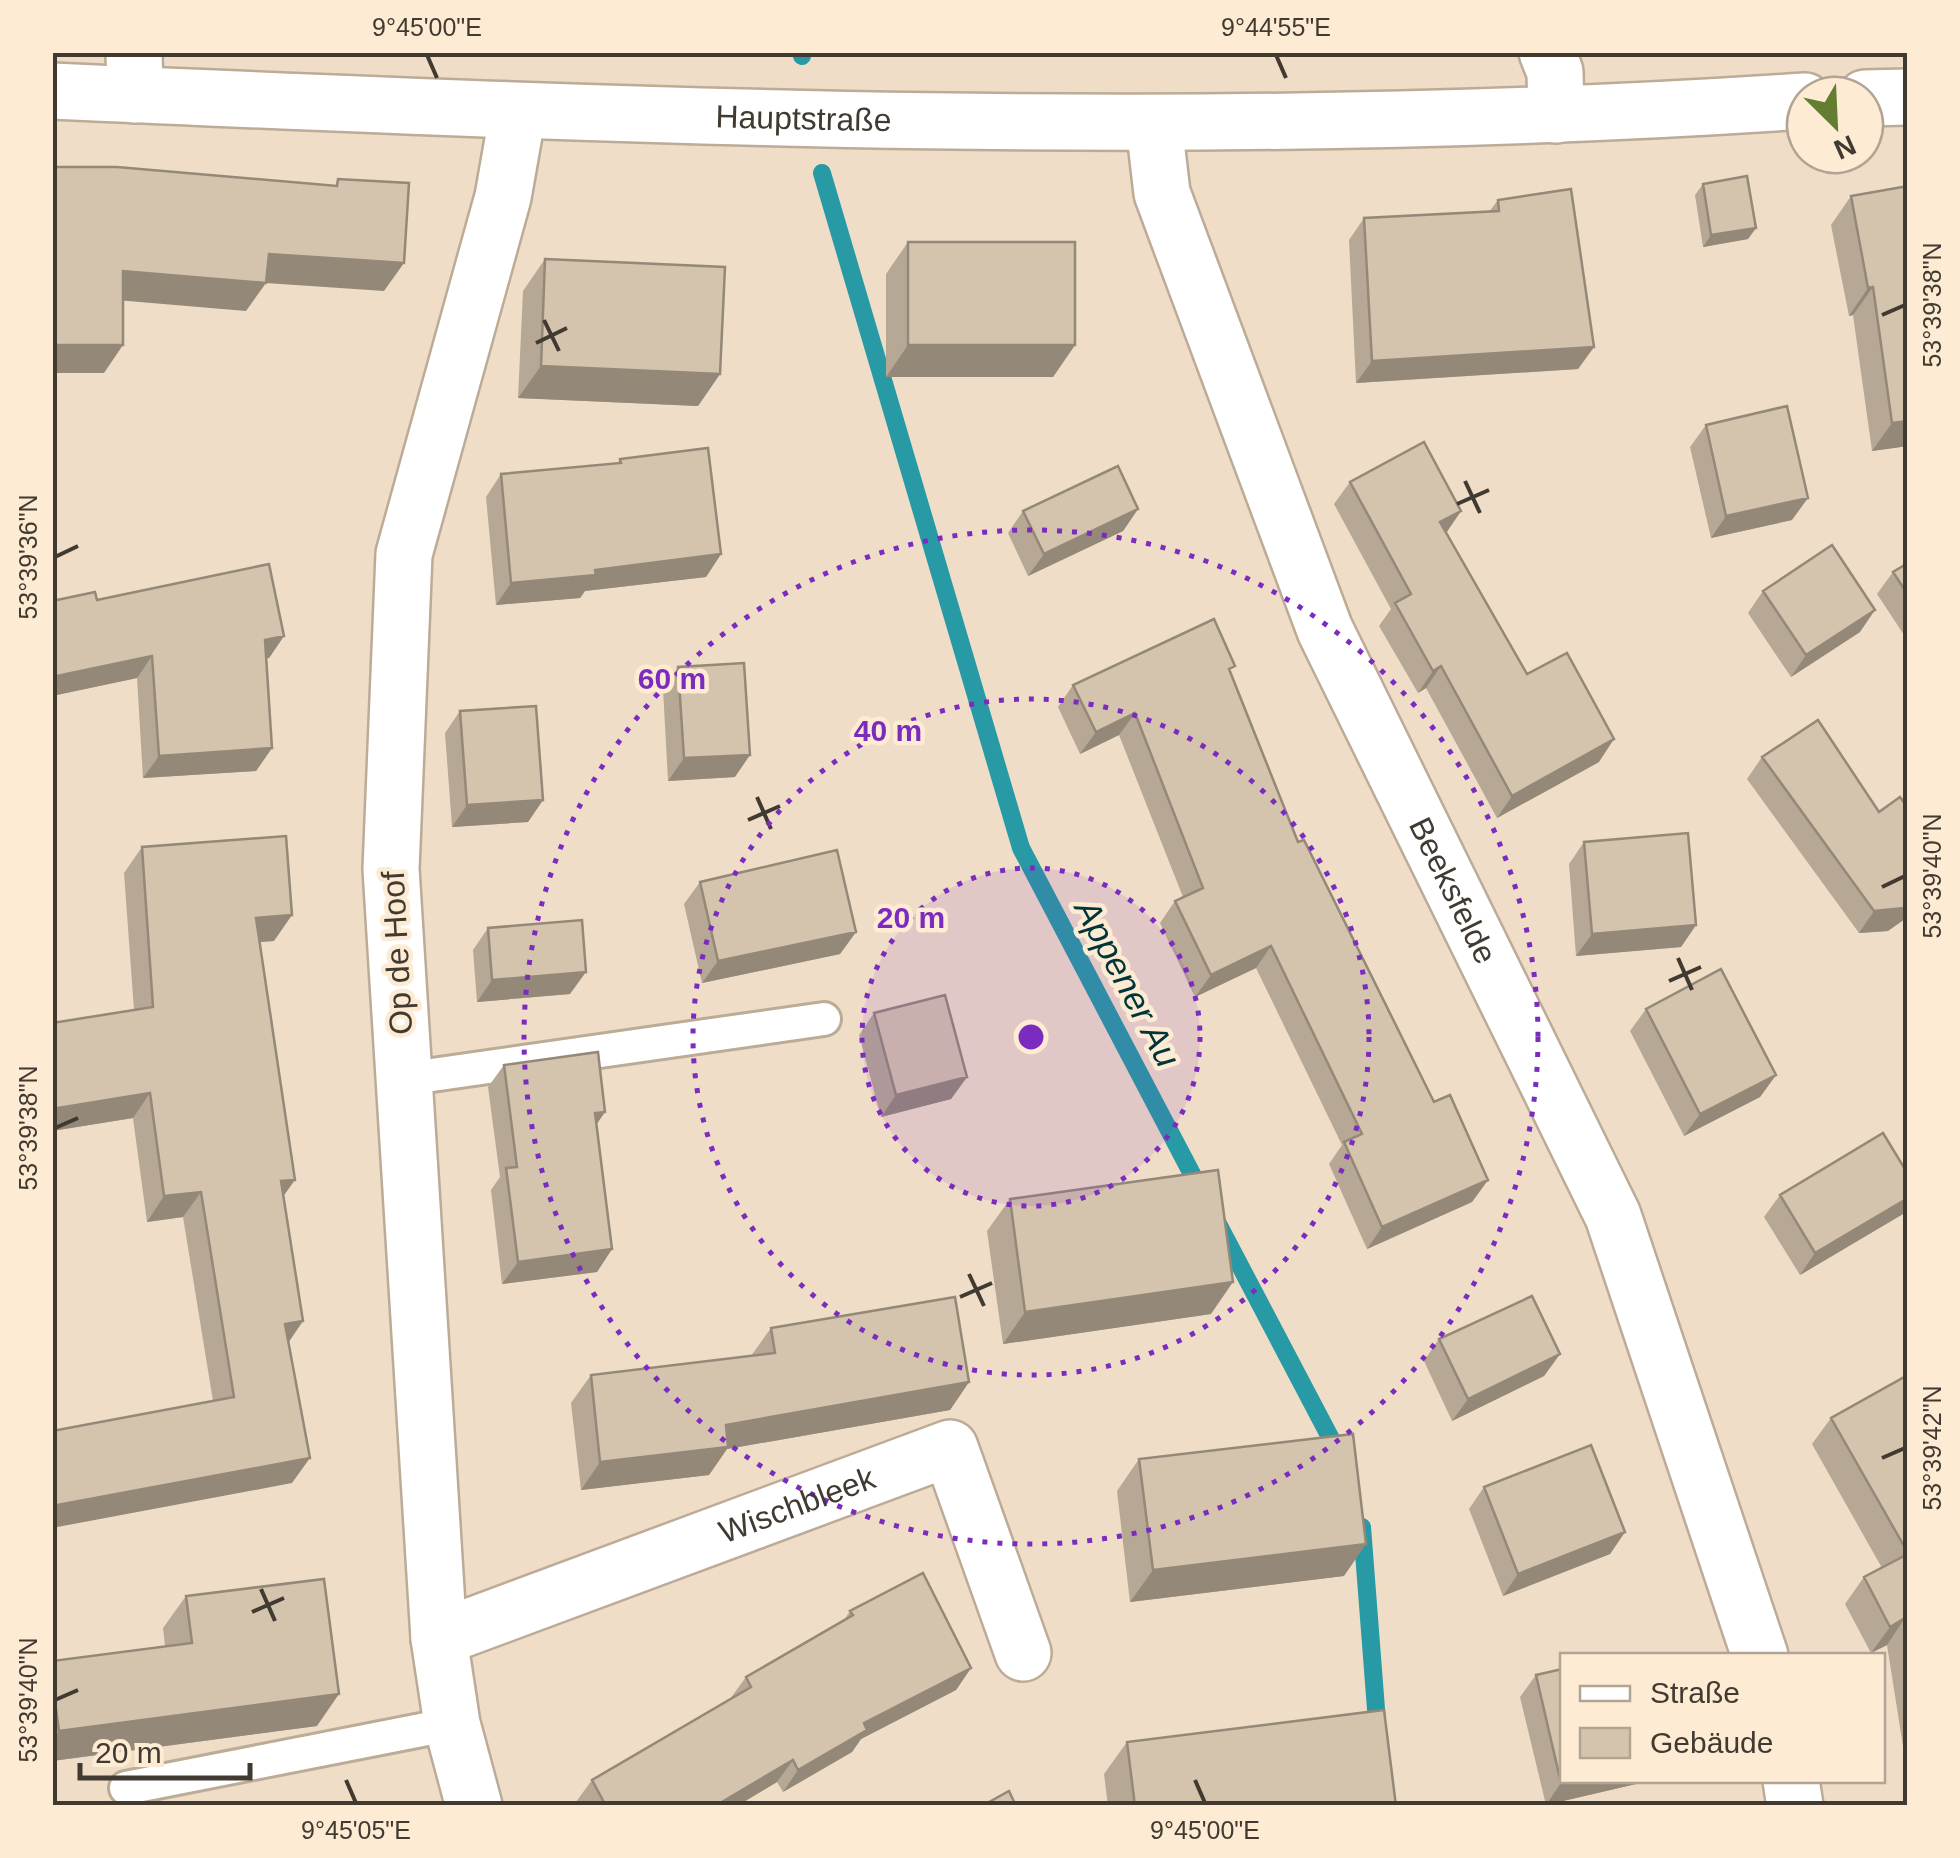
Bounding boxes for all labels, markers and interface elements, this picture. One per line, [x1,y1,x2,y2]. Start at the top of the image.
text: 9°45'00"E [372,13,482,41]
text: 9°44'55"E [1221,13,1331,41]
north arrow [1785,75,1885,175]
street label: Hauptstraße [715,98,892,138]
text: N [1829,129,1861,166]
text: 53°39'38"N [1918,242,1946,368]
text: 53°39'36"N [14,494,42,620]
text: 60 m [638,662,706,695]
text: 40 m [854,714,922,747]
street label: Beeksfelde [1402,811,1504,969]
text: 53°39'40"N [1918,813,1946,939]
street label: Op de Hoof [375,870,419,1036]
water label: Appener Au [1067,891,1188,1073]
text: 20 m [877,901,945,934]
centre of rings [1013,1019,1049,1055]
text: 53°39'38"N [14,1065,42,1191]
text: 53°39'42"N [1918,1385,1946,1511]
street label: Wischbleek [714,1459,881,1550]
text: 53°39'40"N [14,1637,42,1763]
legend [1560,1653,1885,1783]
text: Straße [1650,1676,1740,1709]
scale bar [80,1718,250,1780]
text: Gebäude [1650,1726,1773,1759]
text: 20 m [95,1736,162,1769]
text: 9°45'05"E [301,1816,411,1844]
text: 9°45'00"E [1150,1816,1260,1844]

